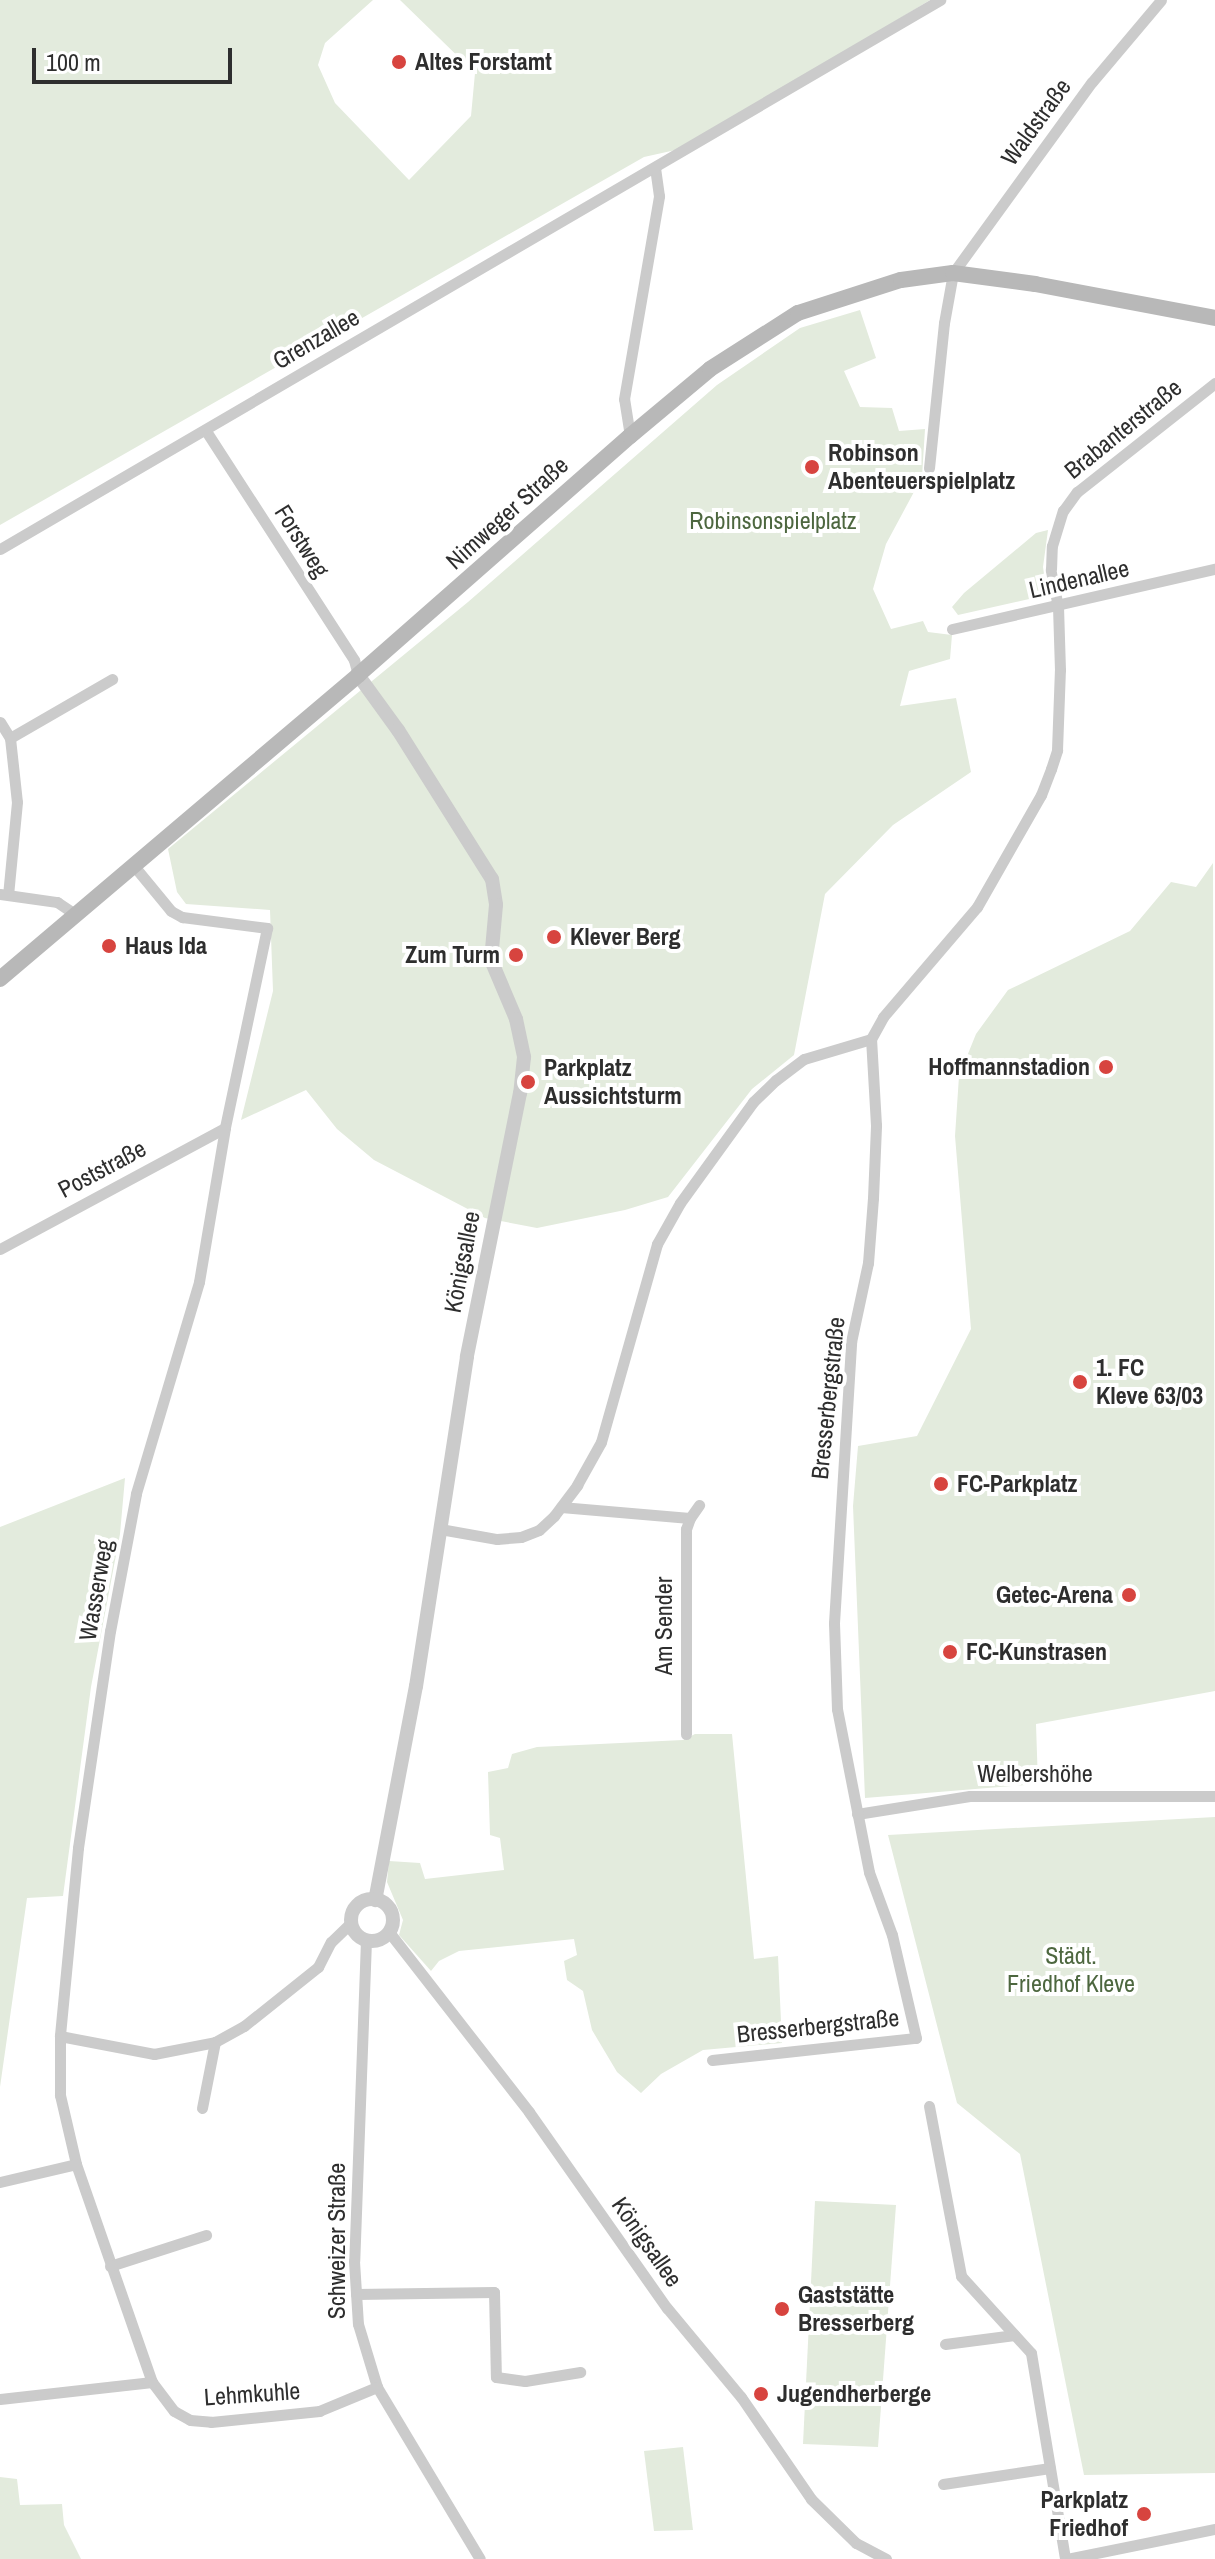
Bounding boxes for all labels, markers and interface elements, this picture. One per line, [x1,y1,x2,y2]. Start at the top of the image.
scale bar [36,32,236,82]
text: 100 m [46,46,101,78]
place label: Altes Forstamt [415,48,552,76]
marker: Altes Forstamt [390,53,408,71]
street label: Waldstraße [995,73,1077,171]
street label: Grenzallee [268,303,364,375]
street label: Brabanterstraße [1059,373,1187,485]
place label: Robinson Abenteuerspielplatz [828,439,1015,495]
street label: Nimweger Straße [440,451,574,575]
marker: Robinson Abenteuerspielplatz [803,458,821,476]
street label: Forstweg [269,499,335,583]
park label: Robinsonspielplatz [689,507,857,535]
street label: Lindenallee [1026,554,1132,604]
place label: Klever Berg [570,923,680,951]
marker: Klever Berg [545,928,563,946]
place label: Haus Ida [125,932,207,960]
marker: Haus Ida [100,937,118,955]
place label: Zum Turm [405,941,500,969]
marker: Zum Turm [507,946,525,964]
place label: Hoffmannstadion [928,1053,1090,1081]
place label: Parkplatz Aussichtsturm [544,1054,682,1110]
marker: Hoffmannstadion [1097,1058,1115,1076]
marker: Parkplatz Aussichtsturm [519,1073,537,1091]
street label: Poststraße [53,1134,151,1204]
street label: Königsallee [438,1209,486,1315]
street label: Bresserbergstraße [805,1315,851,1481]
place label: 1. FC Kleve 63/03 [1096,1354,1203,1410]
marker: 1. FC Kleve 63/03 [1071,1373,1089,1391]
place label: FC-Parkplatz [957,1470,1077,1498]
marker: FC-Parkplatz [932,1475,950,1493]
street label: Wasserweg [73,1537,119,1643]
street label: Am Sender [650,1577,678,1675]
place label: Getec-Arena [996,1581,1113,1609]
marker: Getec-Arena [1120,1586,1138,1604]
place label: FC-Kunstrasen [966,1638,1107,1666]
marker: FC-Kunstrasen [941,1643,959,1661]
street label: Welbershöhe [977,1760,1093,1788]
park label: Städt. Friedhof Kleve [1007,1942,1135,1998]
street label: Bresserbergstraße [735,2003,901,2049]
street label: Schweizer Straße [323,2163,351,2319]
street label: Königsallee [606,2192,688,2292]
place label: Gaststätte Bresserberg [798,2281,914,2337]
marker: Gaststätte Bresserberg [773,2300,791,2318]
street label: Lehmkuhle [203,2376,301,2412]
place label: Jugendherberge [777,2380,931,2408]
marker: Jugendherberge [752,2385,770,2403]
place label: Parkplatz Friedhof [1040,2486,1128,2542]
marker: Parkplatz Friedhof [1135,2505,1153,2523]

